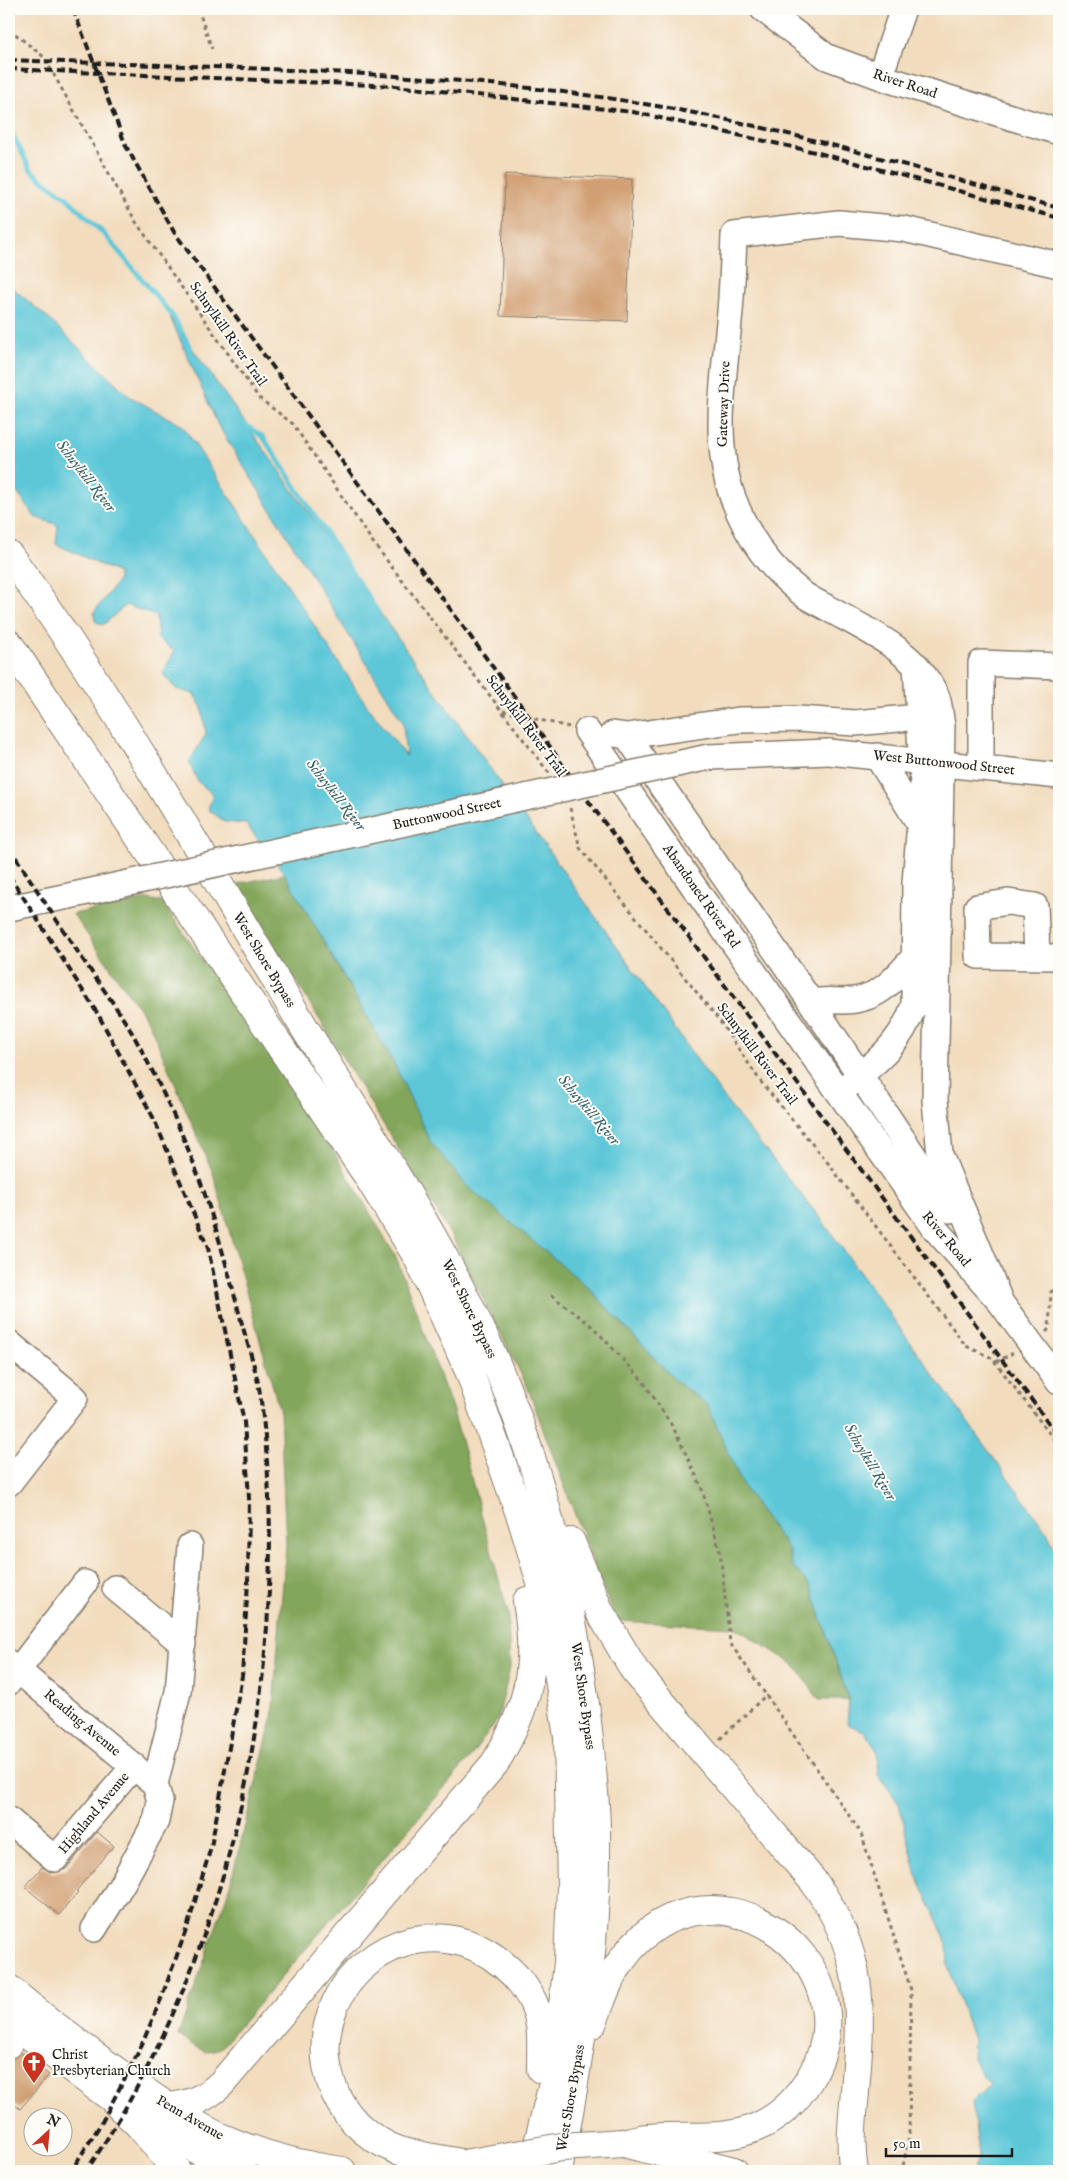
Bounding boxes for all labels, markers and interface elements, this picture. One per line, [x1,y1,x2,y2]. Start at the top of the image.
street label: River Road [871,65,940,103]
street label: Schuylkill River Trail [185,278,271,390]
street label: Gateway Drive [714,360,735,447]
water label: Schuylkill River [52,436,121,517]
street label: Schuylkill River Trail [482,671,570,781]
street label: West Buttonwood Street [872,747,1016,779]
water label: Schuylkill River [302,755,371,836]
street label: Buttonwood Street [391,794,503,834]
street label: Abandoned River Rd [658,840,744,952]
street label: West Shore Bypass [228,909,300,1011]
street label: Schuylkill River Trail [713,999,801,1109]
water label: Schuylkill River [554,1071,625,1150]
street label: River Road [918,1208,975,1271]
street label: West Shore Bypass [437,1256,501,1362]
water label: Schuylkill River [840,1420,901,1505]
street label: West Shore Bypass [567,1641,599,1751]
street label: Reading Avenue [40,1686,125,1761]
street label: Highland Avenue [54,1768,134,1858]
street label: West Shore Bypass [553,2043,589,2153]
place label: Christ Presbyterian Church [52,2046,171,2080]
church icon: Christ Presbyterian Church [21,2050,47,2084]
street label: Penn Avenue [153,2091,228,2145]
north arrow [22,2108,72,2158]
text: N [43,2110,63,2132]
scale bar [886,2125,1012,2157]
text: 50 m [893,2134,921,2153]

